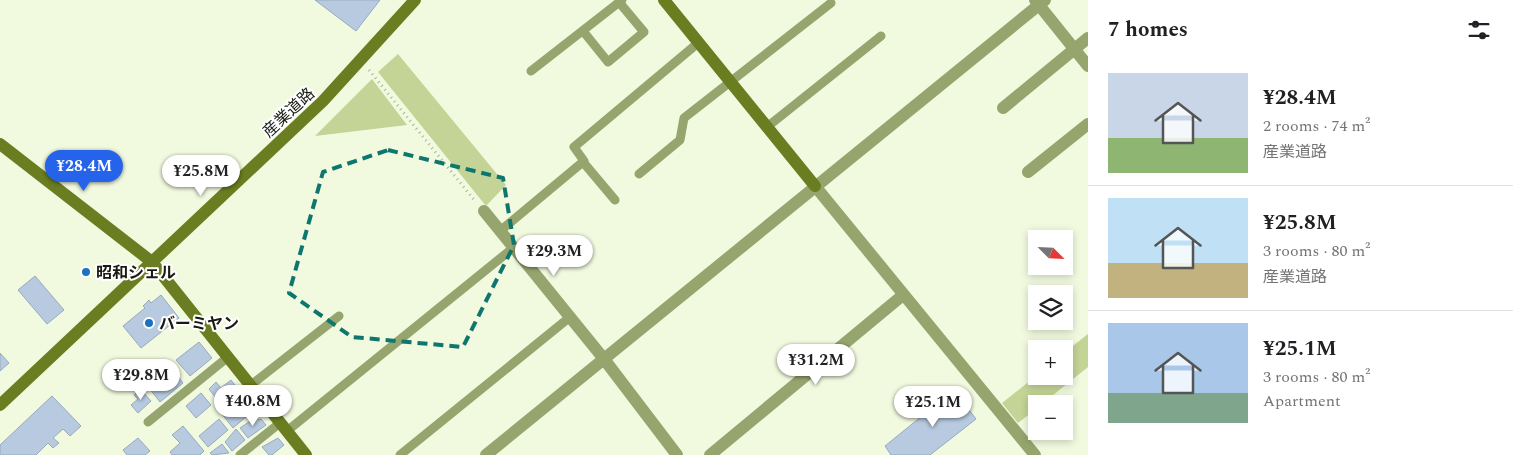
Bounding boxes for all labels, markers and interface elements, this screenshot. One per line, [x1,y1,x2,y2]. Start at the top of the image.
text: 7 homes [1108,14,1188,46]
icon: filters [1465,16,1493,44]
street label: 産業道路 [257,82,320,143]
text: ¥28.4M [1263,82,1337,114]
icon: home [1148,93,1208,153]
text: 2 rooms · 74 m² [1263,114,1370,138]
text: 産業道路 [1263,140,1327,164]
pin: ¥28.4M [43,150,125,192]
text: ¥28.4M [56,154,112,178]
pin: ¥25.8M [160,154,242,197]
text: ¥25.8M [173,159,229,183]
text: ¥25.8M [1263,207,1337,239]
icon: home [1148,218,1208,278]
north arrow [1028,230,1072,275]
map controls [1028,230,1073,440]
pin: ¥29.3M [513,234,595,277]
text: ¥29.3M [526,239,582,263]
text: 3 rooms · 80 m² [1263,239,1370,263]
place label: 昭和シェル [96,261,176,285]
text: 産業道路 [1263,265,1327,289]
marker: 昭和シェル [80,266,92,278]
button: layers [1028,285,1073,330]
place label: バーミヤン [159,312,239,336]
marker: バーミヤン [143,317,155,329]
text: ¥25.1M [1263,333,1337,365]
button: + [1028,340,1073,385]
icon: home [1148,343,1208,403]
pin: ¥31.2M [775,344,857,386]
text: ¥31.2M [788,348,844,372]
pin: ¥29.8M [100,358,182,401]
text: ¥29.8M [113,363,169,387]
text: 3 rooms · 80 m² [1263,365,1370,389]
pin: ¥40.8M [212,384,294,427]
pin: ¥25.1M [892,386,974,428]
text: ¥40.8M [225,389,281,413]
text: Apartment [1263,389,1341,413]
text: ¥25.1M [905,390,961,414]
button: − [1028,395,1073,440]

